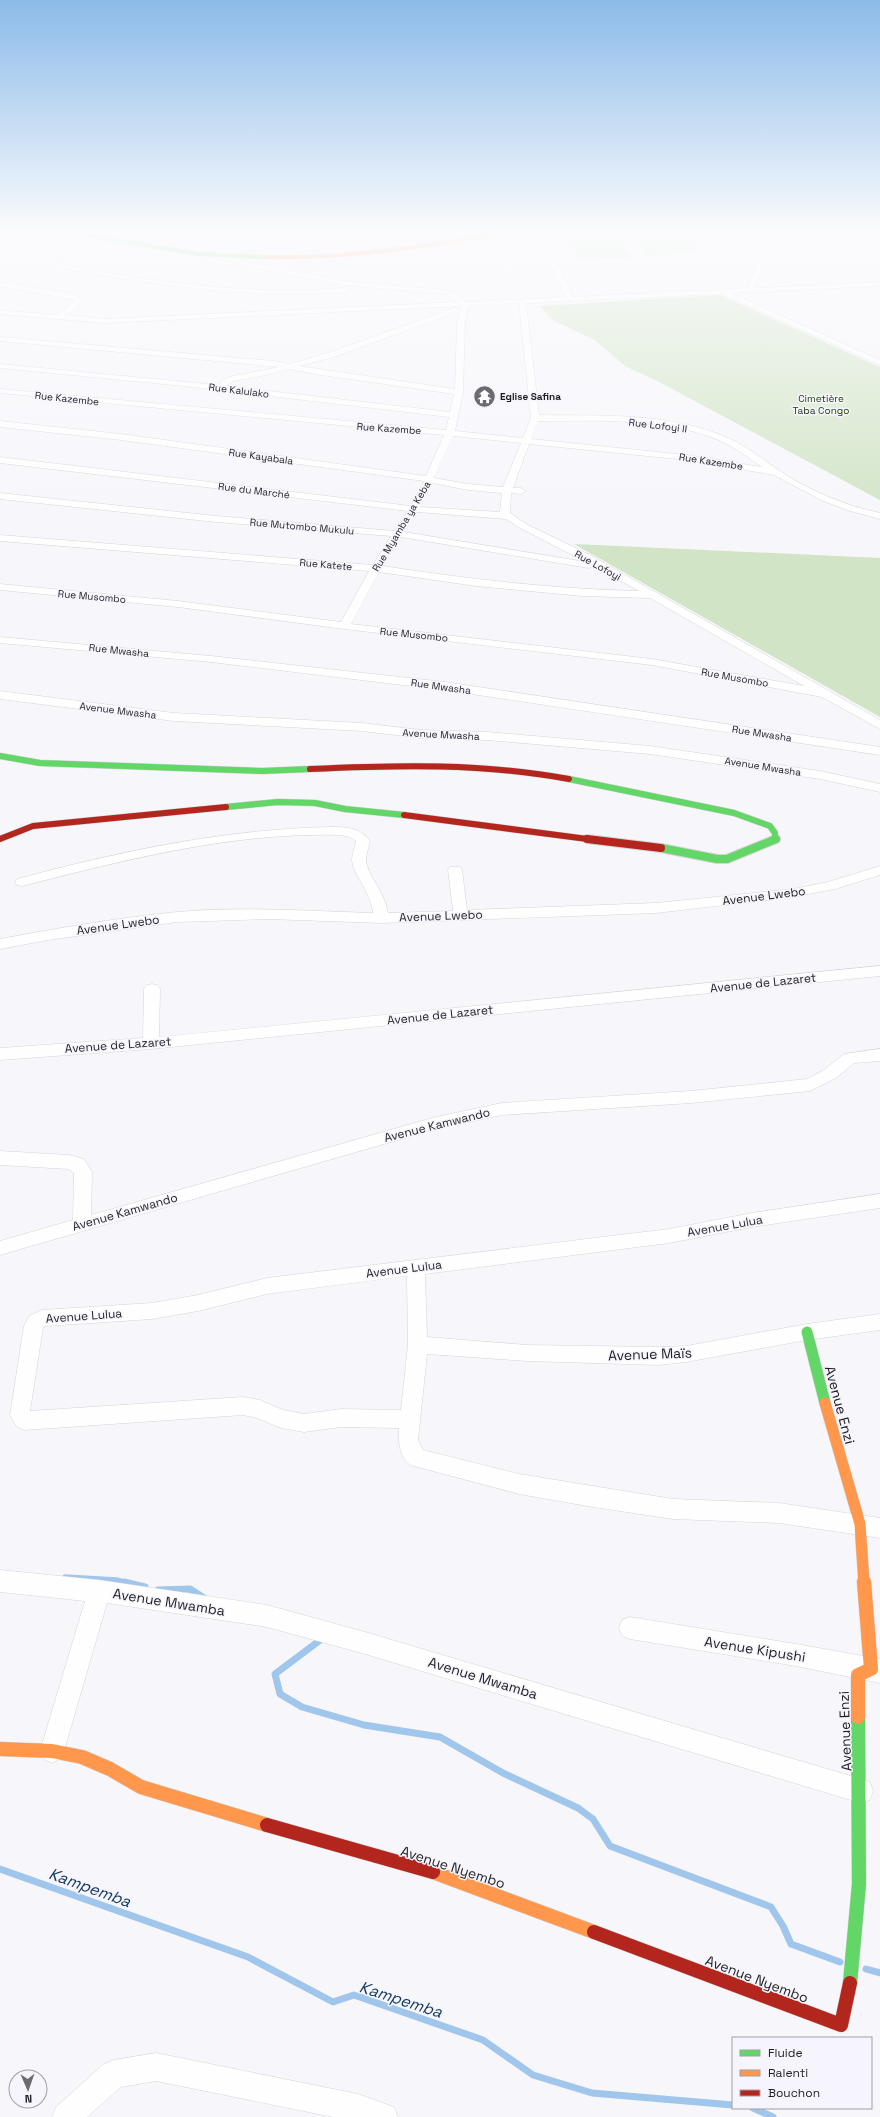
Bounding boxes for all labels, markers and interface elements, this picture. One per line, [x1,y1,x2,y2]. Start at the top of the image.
street label: Rue Kalulako [208,380,270,401]
temple icon: Eglise Safina [471,383,497,409]
street label: Rue Kazembe [34,389,100,408]
place label: Eglise Safina [500,390,561,403]
park label: Cimetière Taba Congo [793,392,849,417]
street label: Rue Lofoyi II [628,415,688,436]
street label: Rue Kazembe [356,420,422,437]
street label: Rue Kayabala [228,446,294,467]
street label: Rue Kazembe [678,450,744,473]
street label: Rue Myamba ya Keba [369,478,434,574]
street label: Rue du Marché [217,480,291,501]
street label: Rue Mutombo Mukulu [249,515,355,538]
street label: Rue Lofoyi [572,547,623,584]
street label: Rue Katete [299,556,353,573]
street label: Rue Musombo [57,587,127,606]
street label: Rue Musombo [379,624,449,645]
street label: Rue Mwasha [88,641,150,660]
street label: Rue Musombo [700,665,770,690]
street label: Rue Mwasha [410,676,472,697]
street label: Avenue Mwasha [79,699,157,722]
street label: Rue Mwasha [731,722,793,745]
street label: Avenue Mwasha [402,726,480,743]
street label: Avenue Mwasha [724,754,802,779]
street label: Avenue Lwebo [722,883,806,909]
street label: Avenue Lwebo [399,907,483,925]
street label: Avenue Lwebo [75,911,161,939]
street label: Avenue de Lazaret [709,969,817,997]
street label: Avenue de Lazaret [386,1001,494,1029]
street label: Avenue de Lazaret [64,1033,172,1057]
street label: Avenue Kamwando [382,1104,492,1146]
street label: Avenue Kamwando [70,1189,180,1235]
street label: Avenue Lulua [686,1211,764,1241]
street label: Avenue Lulua [365,1256,443,1282]
street label: Avenue Lulua [45,1305,123,1327]
street label: Avenue Maïs [608,1344,692,1364]
street label: Avenue Enzi [821,1364,859,1446]
street label: Avenue Mwamba [112,1584,226,1620]
street label: Avenue Kipushi [703,1632,807,1666]
street label: Avenue Mwamba [426,1653,540,1703]
street label: Avenue Enzi [835,1691,855,1771]
street label: Avenue Nyembo [398,1842,508,1892]
water label: Kampemba [46,1863,134,1912]
street label: Avenue Nyembo [703,1951,811,2007]
water label: Kampemba [357,1976,446,2023]
legend [732,2037,872,2109]
text: Fluide [768,2045,803,2061]
text: Ralenti [768,2065,808,2081]
north arrow [8,2069,48,2109]
text: Bouchon [768,2085,820,2101]
text: N [24,2092,32,2106]

